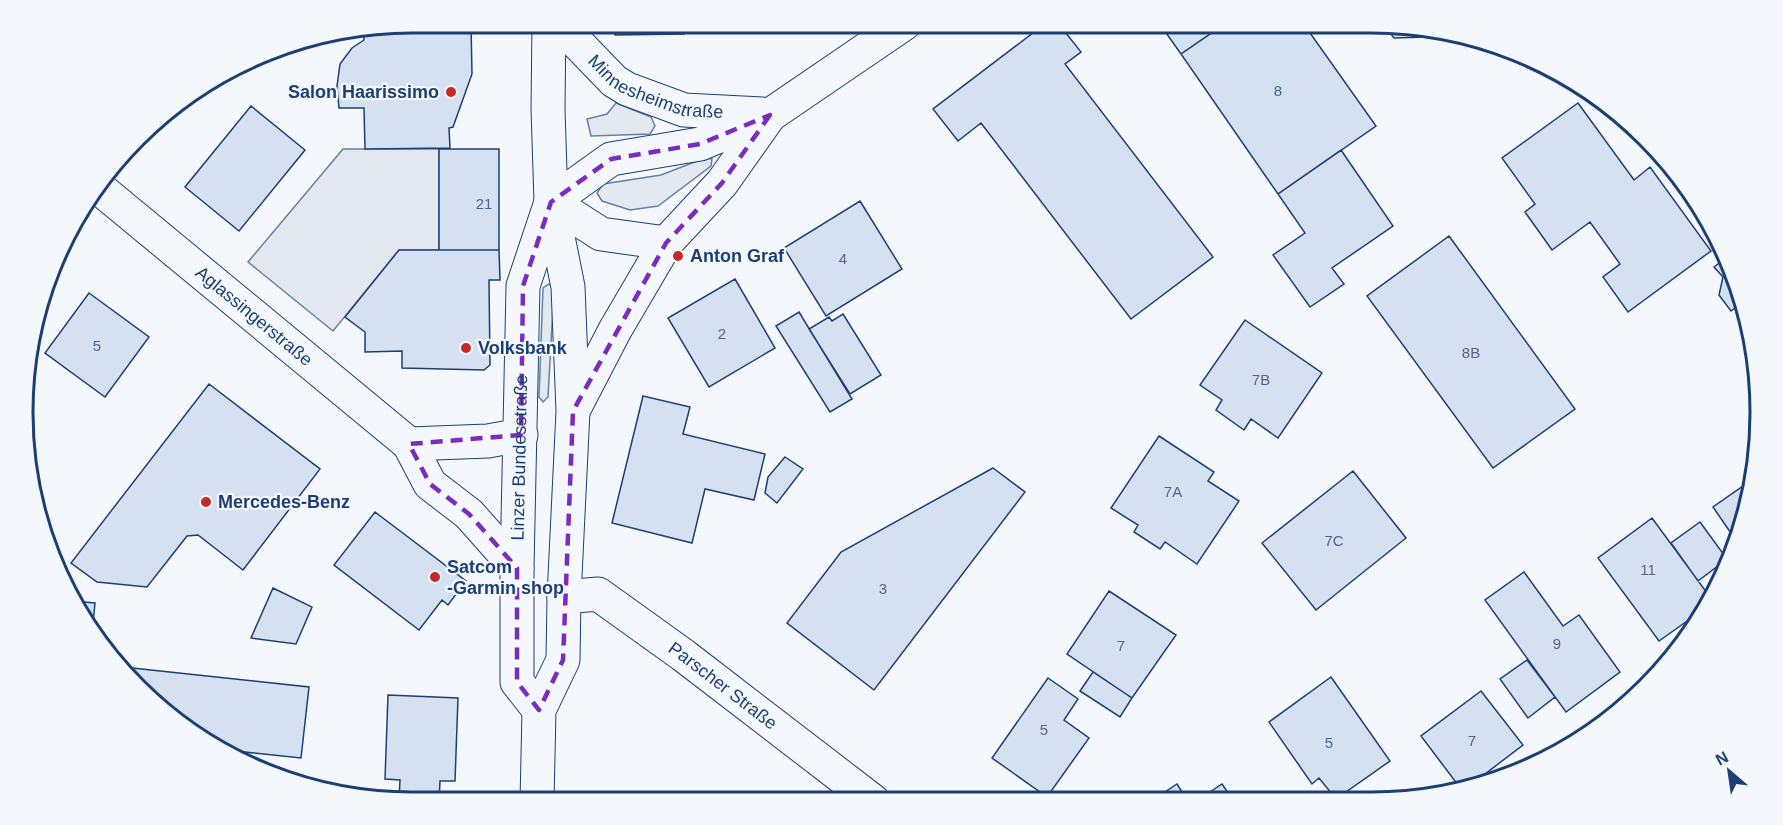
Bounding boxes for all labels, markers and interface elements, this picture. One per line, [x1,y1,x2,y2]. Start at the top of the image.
street label: Minnesheimstraße [584,51,724,122]
place label: Salon Haarissimo [288,82,439,102]
house number: 8 [1274,82,1282,99]
marker: Salon Haarissimo [444,85,458,99]
house number: 21 [476,195,492,212]
place label: Anton Graf [690,246,785,266]
marker: Anton Graf [671,249,685,263]
house number: 4 [839,250,847,267]
street label: Aglassingerstraße [192,262,316,370]
house number: 2 [718,325,726,342]
house number: 5 [93,337,101,354]
place label: Volksbank [478,338,568,358]
marker: Volksbank [459,341,473,355]
house number: 8B [1462,344,1480,361]
house number: 7B [1252,371,1270,388]
street label: Linzer Bundesstraße [508,374,531,541]
house number: 7A [1164,483,1182,500]
place label: Mercedes-Benz [218,492,350,512]
marker: Mercedes-Benz [199,495,213,509]
house number: 7C [1324,532,1344,549]
place label: Satcom -Garmin shop [447,557,564,598]
house number: 11 [1640,561,1656,578]
marker: Satcom -Garmin shop [428,570,442,584]
house number: 3 [879,580,887,597]
house number: 9 [1553,635,1561,652]
house number: 7 [1117,637,1125,654]
street label: Parscher Straße [665,638,781,733]
house number: 5 [1040,721,1048,738]
house number: 7 [1468,732,1476,749]
house number: 5 [1325,734,1333,751]
north arrow [1699,741,1759,801]
text: N [1713,748,1731,769]

